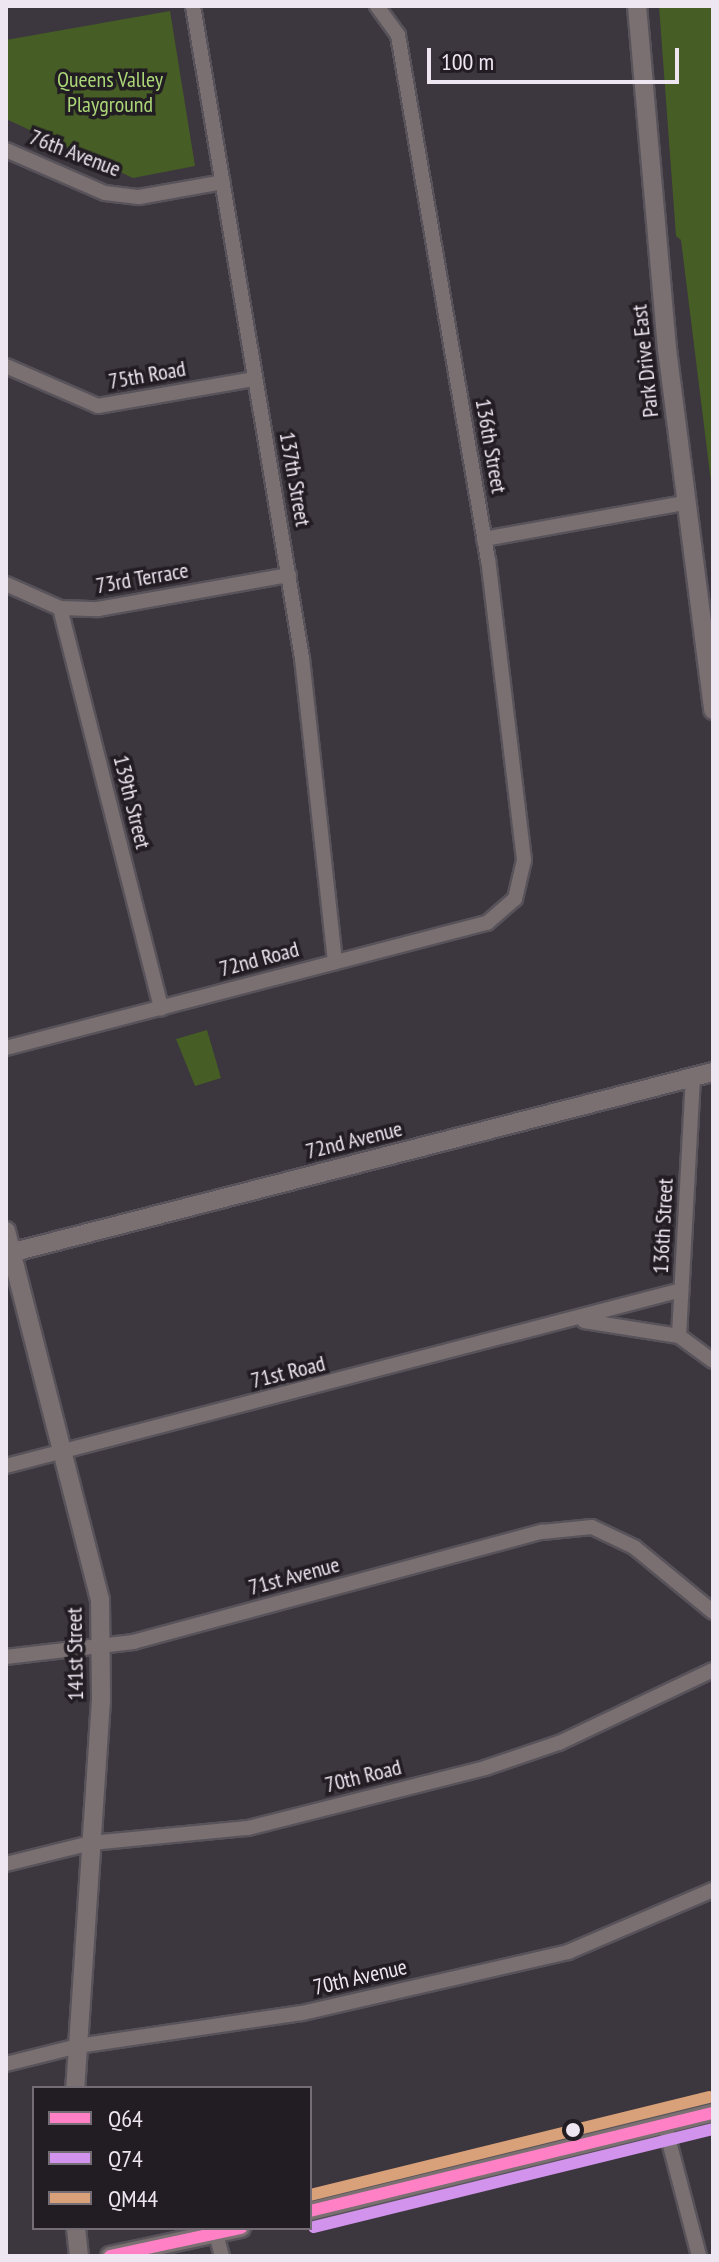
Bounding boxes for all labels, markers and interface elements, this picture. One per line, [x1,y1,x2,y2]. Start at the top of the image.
scale bar [431,32,683,82]
text: 100 m [441,46,494,77]
park label: Queens Valley Playground [57,66,163,118]
street label: 76th Avenue [26,124,124,182]
street label: Park Drive East [626,303,664,419]
street label: 75th Road [106,355,188,395]
street label: 136th Street [470,397,512,495]
street label: 137th Street [274,430,316,528]
street label: 73rd Terrace [93,557,191,599]
street label: 139th Street [108,752,156,852]
street label: 72nd Road [216,936,302,982]
street label: 72nd Avenue [303,1115,405,1165]
street label: 136th Street [647,1178,679,1274]
street label: 71st Road [248,1350,328,1394]
street label: 71st Avenue [245,1551,343,1601]
street label: 141st Street [61,1607,89,1701]
street label: 70th Road [322,1754,404,1798]
street label: 70th Avenue [310,1953,410,2001]
legend [32,2086,312,2230]
text: Q64 [108,2103,143,2134]
unlabelled marker [565,2122,581,2138]
text: Q74 [108,2143,143,2174]
text: QM44 [108,2183,158,2214]

